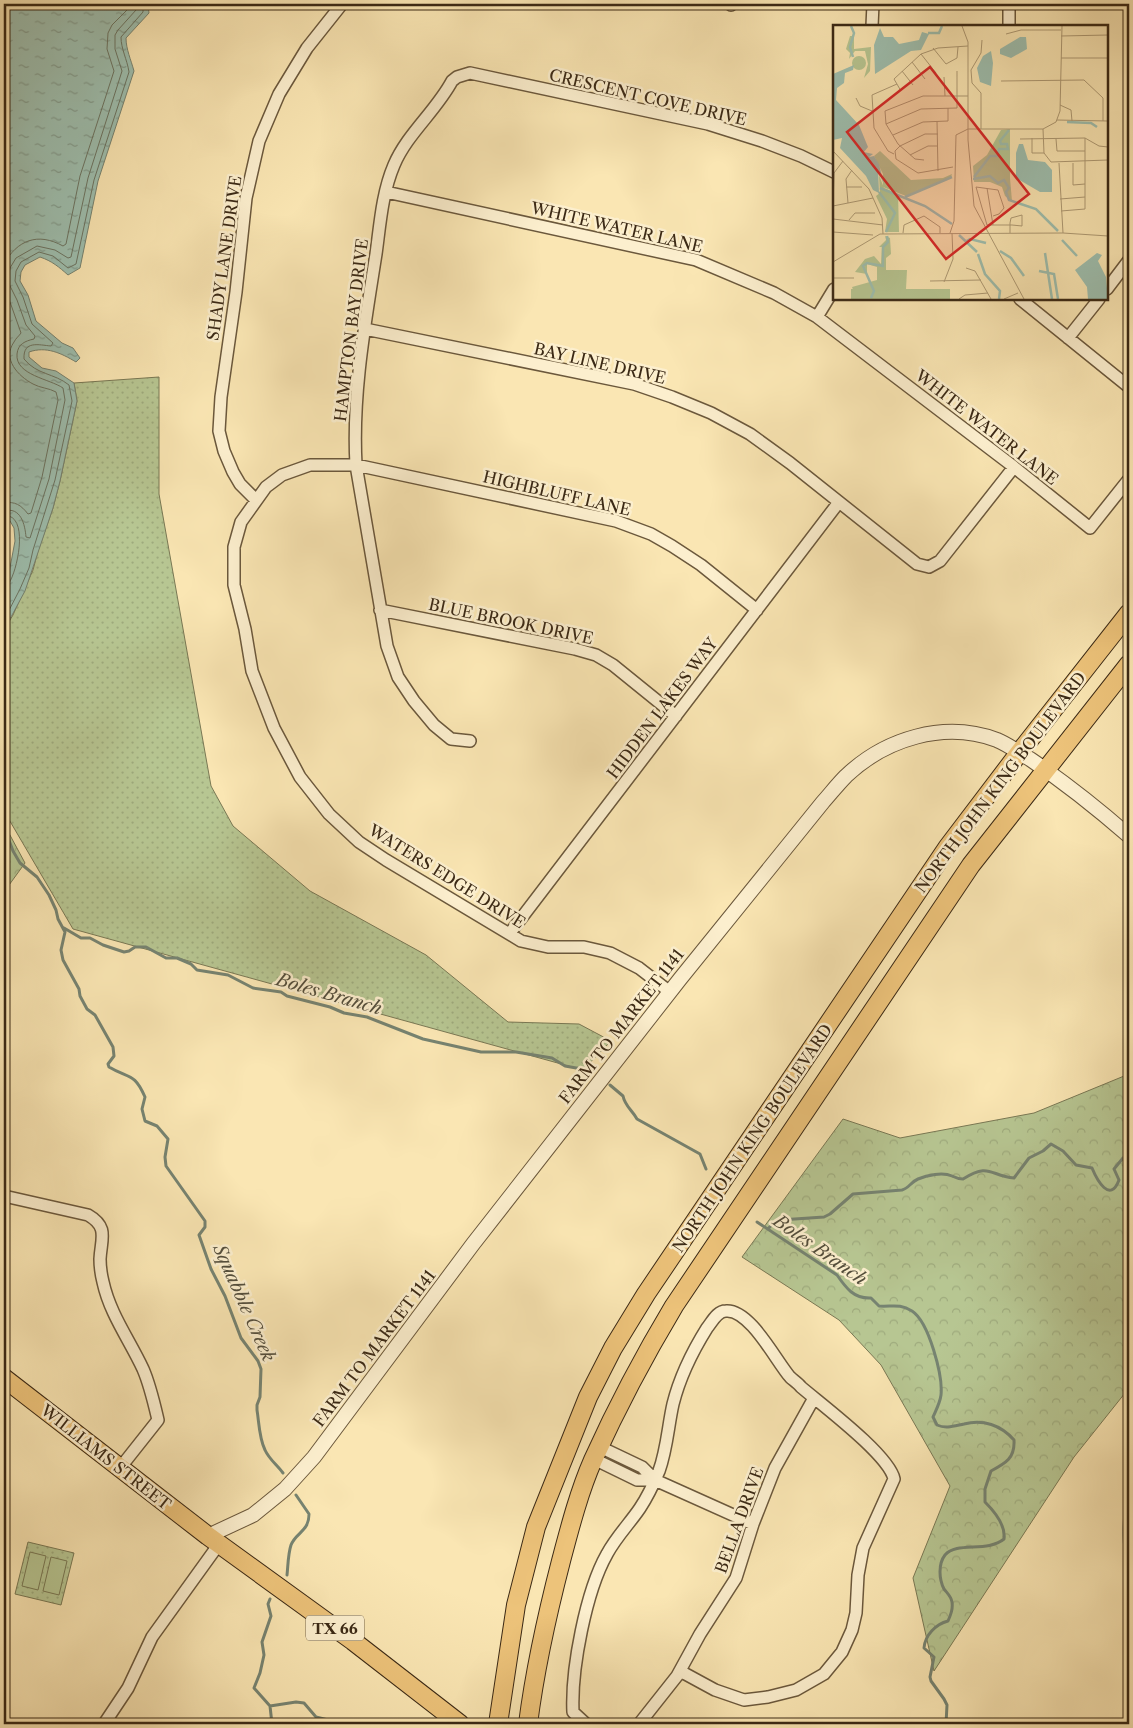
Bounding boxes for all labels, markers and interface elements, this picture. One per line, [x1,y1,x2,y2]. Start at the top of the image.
inset map [833,25,1108,300]
street label: CRESCENT COVE DRIVE [547,65,749,129]
street label: SHADY LANE DRIVE [203,174,245,342]
street label: WHITE WATER LANE [528,197,705,257]
street label: HAMPTON BAY DRIVE [330,237,372,423]
street label: BAY LINE DRIVE [532,338,668,388]
street label: WHITE WATER LANE [911,364,1062,489]
street label: HIGHBLUFF LANE [481,466,633,520]
street label: BLUE BROOK DRIVE [427,594,595,648]
street label: HIDDEN LAKES WAY [603,633,722,782]
street label: NORTH JOHN KING BOULEVARD [910,668,1090,896]
street label: WATERS EDGE DRIVE [364,819,529,932]
street label: FARM TO MARKET 1141 [554,944,688,1107]
water label: Boles Branch [272,968,384,1020]
street label: NORTH JOHN KING BOULEVARD [668,1020,836,1256]
water label: Boles Branch [768,1209,871,1290]
water label: Squabble Creek [208,1240,280,1365]
street label: FARM TO MARKET 1141 [309,1265,440,1430]
street label: WILLIAMS STREET [36,1399,175,1514]
street label: BELLA DRIVE [710,1464,768,1576]
road number: TX 66 [306,1616,364,1640]

